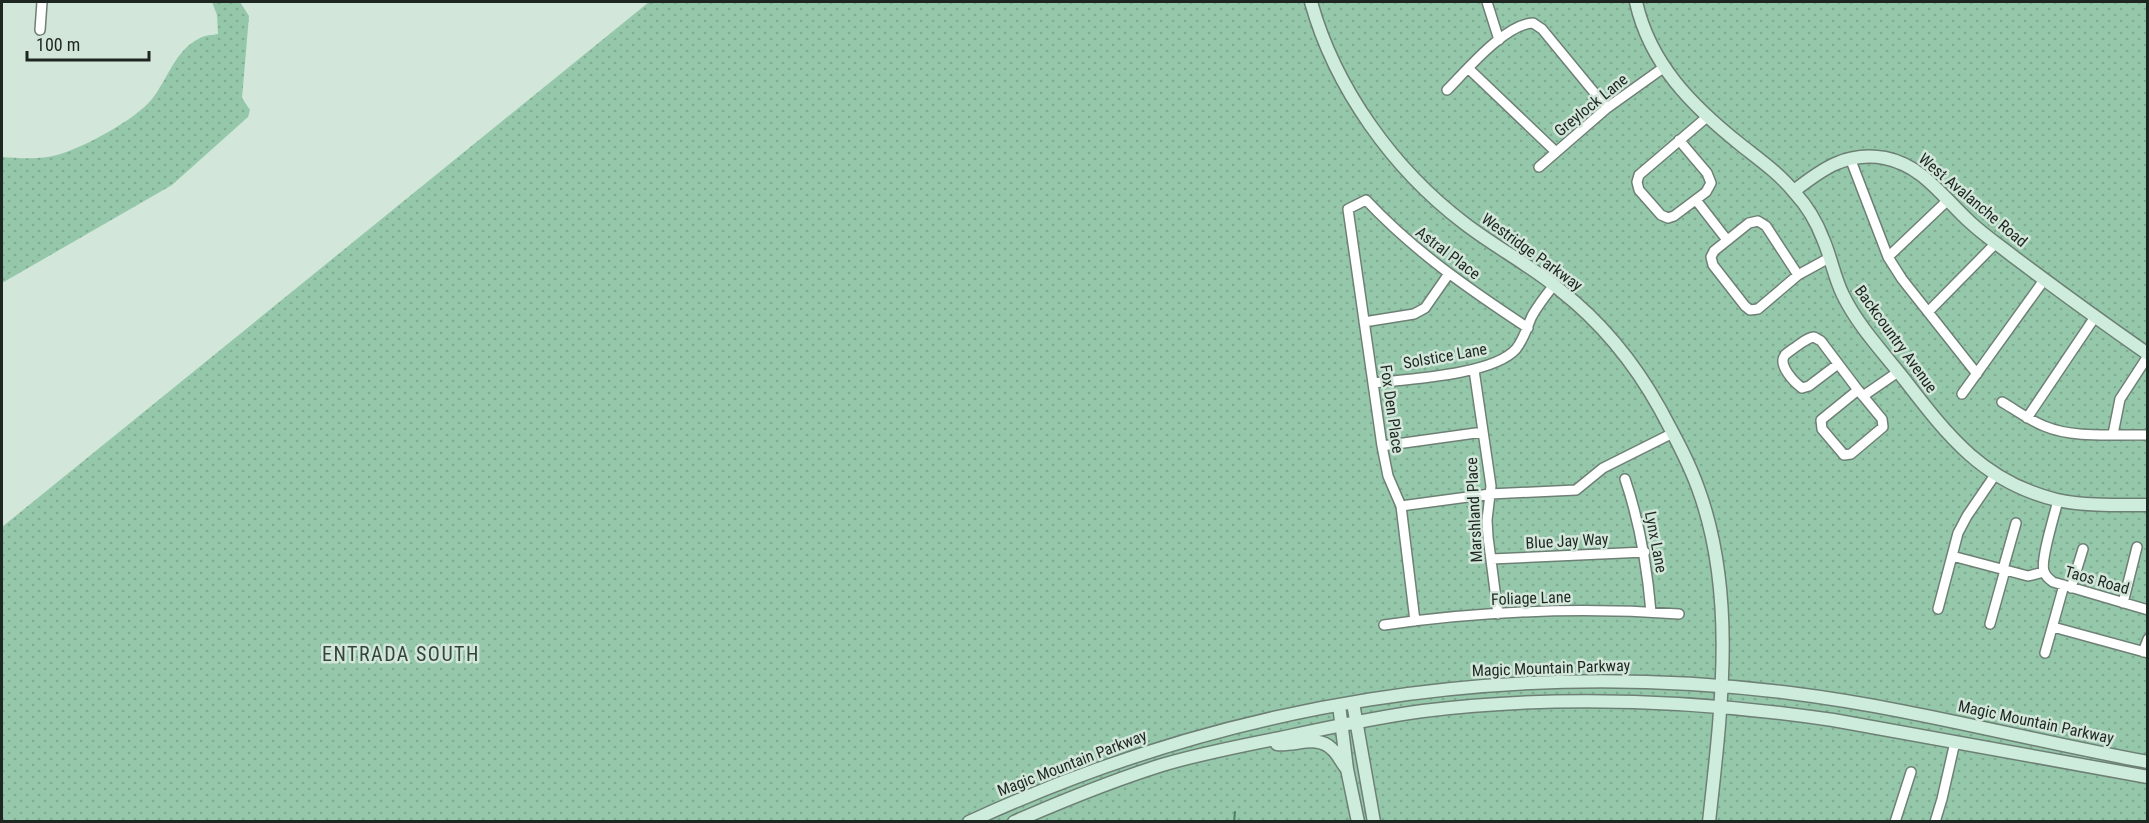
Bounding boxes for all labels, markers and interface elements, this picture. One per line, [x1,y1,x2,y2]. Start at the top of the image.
scale bar [27,24,148,62]
text: 100 m [36,34,80,55]
street label: Greylock Lane [1551,70,1631,140]
street label: West Avalanche Road [1915,149,2031,251]
street label: Westridge Parkway [1478,209,1586,295]
street label: Astral Place [1412,223,1484,283]
street label: Backcountry Avenue [1851,282,1941,396]
street label: Solstice Lane [1402,339,1488,373]
street label: Fox Den Place [1376,363,1408,455]
street label: Marshland Place [1462,457,1486,563]
street label: Lynx Lane [1641,510,1671,574]
street label: Blue Jay Way [1525,529,1609,553]
street label: Taos Road [2063,562,2131,598]
street label: Foliage Lane [1491,587,1571,609]
district label: ENTRADA SOUTH [322,642,480,666]
street label: Magic Mountain Parkway [1471,656,1631,680]
street label: Magic Mountain Parkway [1956,696,2116,748]
street label: Magic Mountain Parkway [995,726,1150,800]

